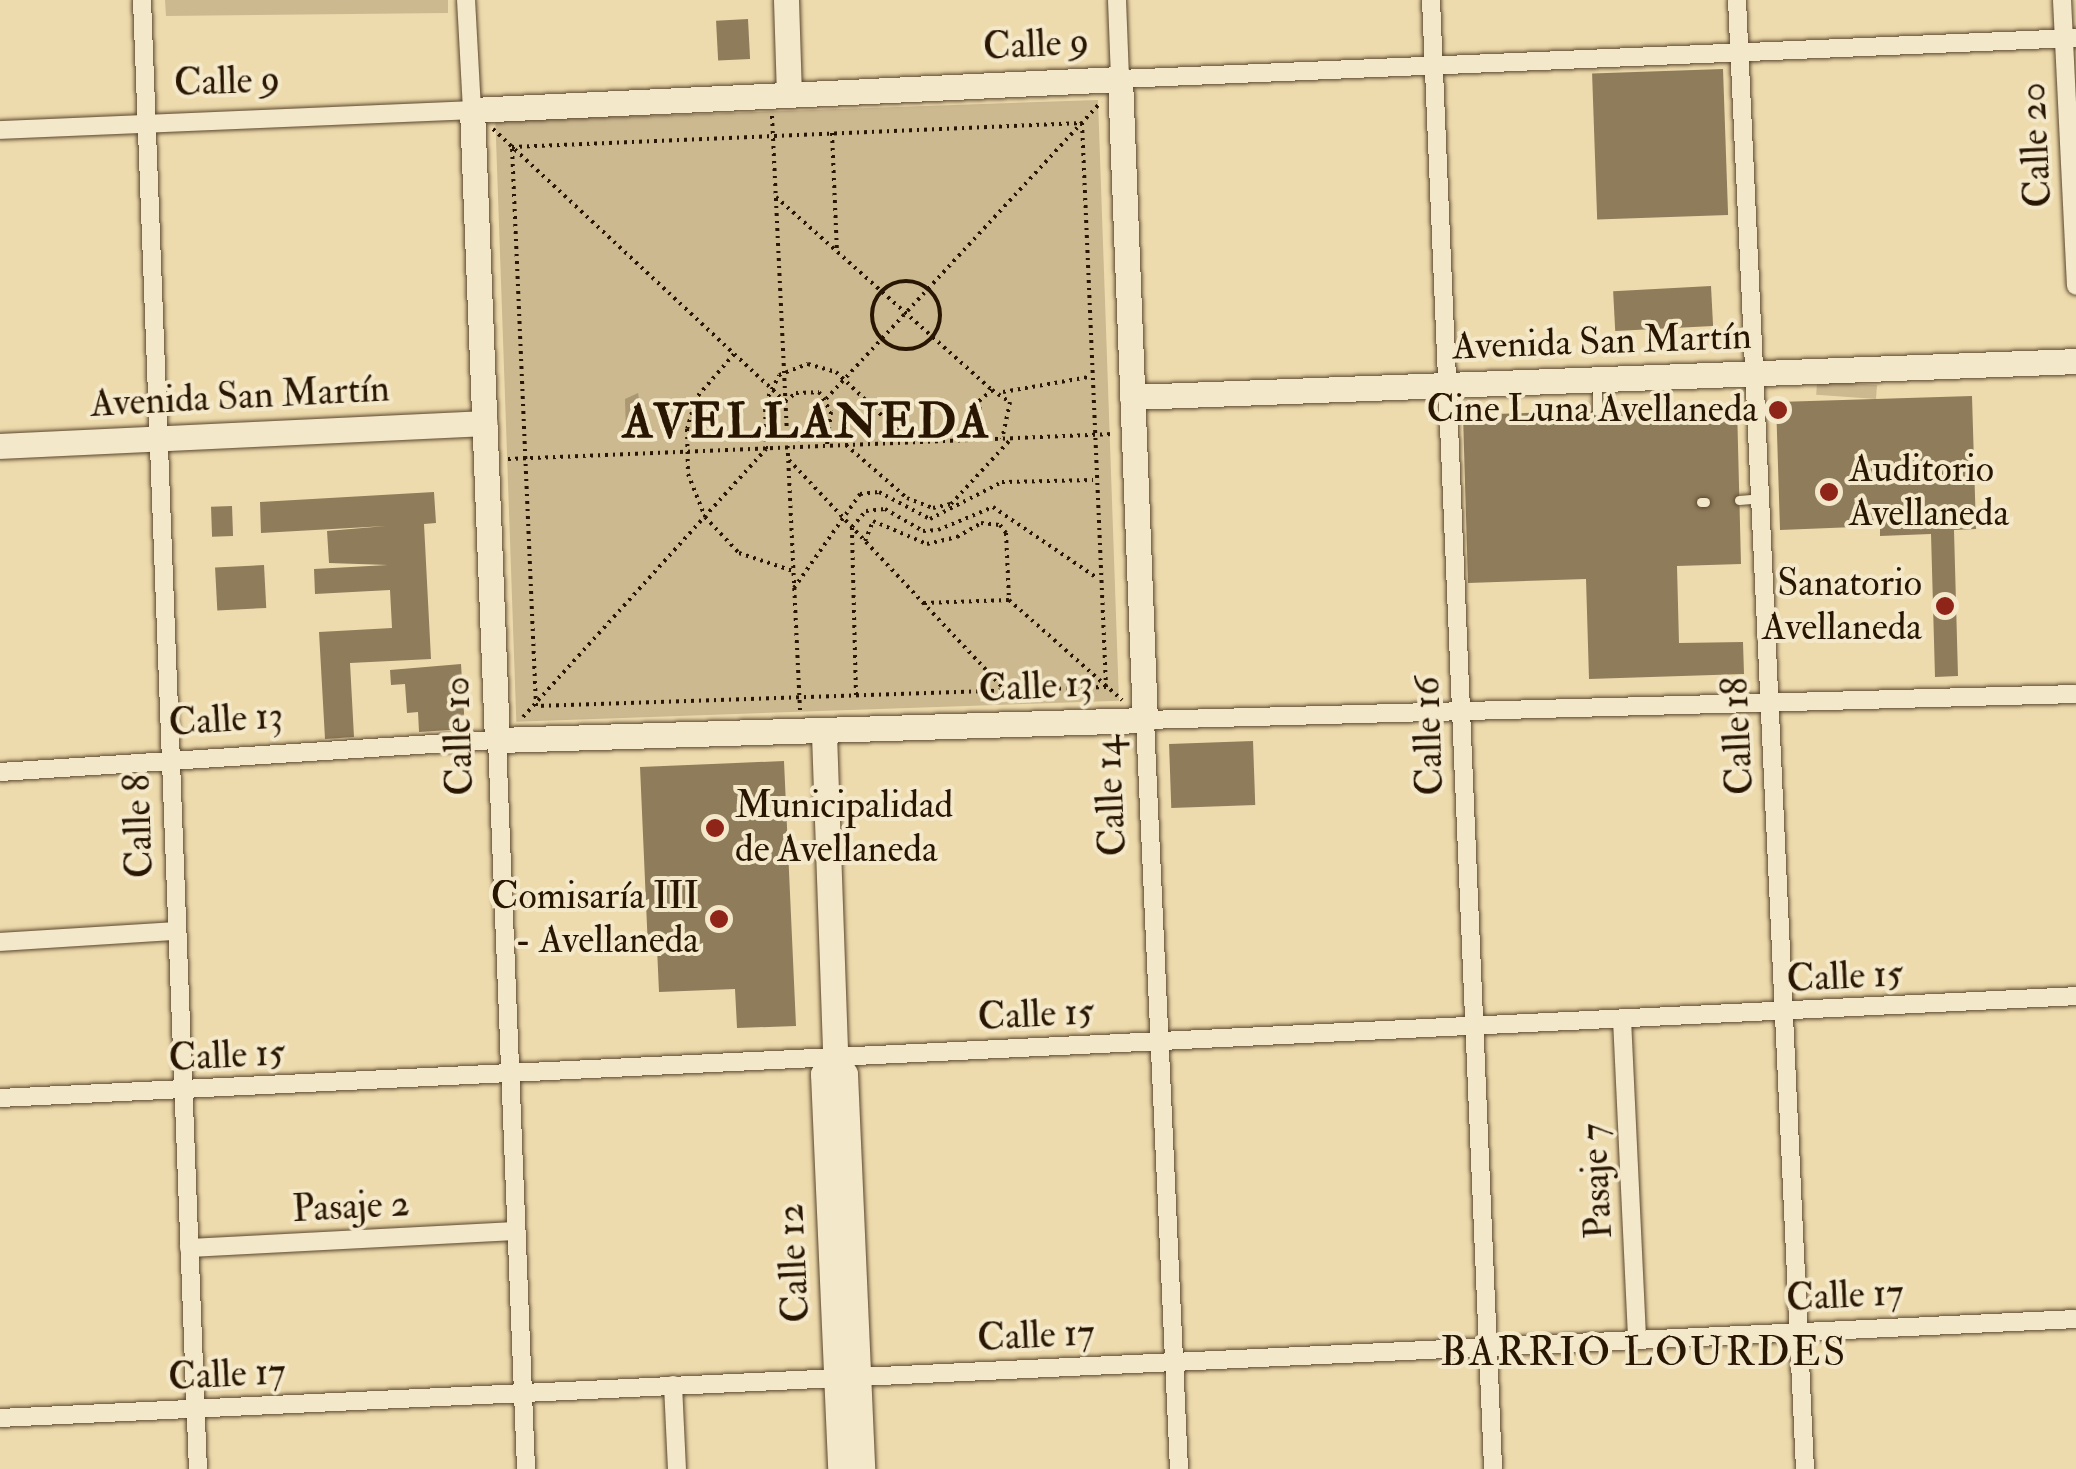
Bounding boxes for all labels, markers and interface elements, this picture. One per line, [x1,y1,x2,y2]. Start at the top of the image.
street label: Calle 9 [982,19,1090,71]
street label: Calle 9 [173,57,281,107]
street label: Calle 20 [2010,81,2062,209]
street label: Avenida San Martín [1451,314,1753,370]
street label: Avenida San Martín [89,366,391,428]
place label: Cine Luna Avellaneda [1426,387,1758,433]
district label: AVELLANEDA [623,394,991,452]
marker: Cine Luna Avellaneda [1767,399,1789,421]
place label: Auditorio Avellaneda [1849,447,2009,536]
marker: Auditorio Avellaneda [1818,481,1840,503]
place label: Sanatorio Avellaneda [1762,561,1922,650]
marker: Sanatorio Avellaneda [1932,593,1958,619]
street label: Calle 13 [978,661,1094,713]
street label: Calle 10 [434,676,484,796]
street label: Calle 16 [1404,676,1454,796]
street label: Calle 18 [1712,676,1764,796]
street label: Calle 13 [167,693,285,747]
street label: Calle 14 [1085,735,1137,857]
street label: Calle 8 [114,773,164,879]
place label: Municipalidad de Avellaneda [735,783,953,872]
marker: Municipalidad de Avellaneda [704,817,726,839]
place label: Comisaría III - Avellaneda [491,874,699,964]
marker: Comisaría III - Avellaneda [708,908,730,930]
street label: Calle 15 [1786,951,1904,1003]
street label: Calle 15 [977,989,1095,1041]
street label: Calle 15 [168,1030,286,1082]
street label: Pasaje 7 [1571,1122,1623,1240]
street label: Pasaje 2 [291,1181,411,1233]
street label: Calle 12 [768,1202,820,1324]
street label: Calle 17 [1785,1270,1905,1322]
street label: Calle 17 [976,1310,1096,1362]
district label: BARRIO LOURDES [1440,1329,1848,1377]
street label: Calle 17 [167,1349,287,1401]

